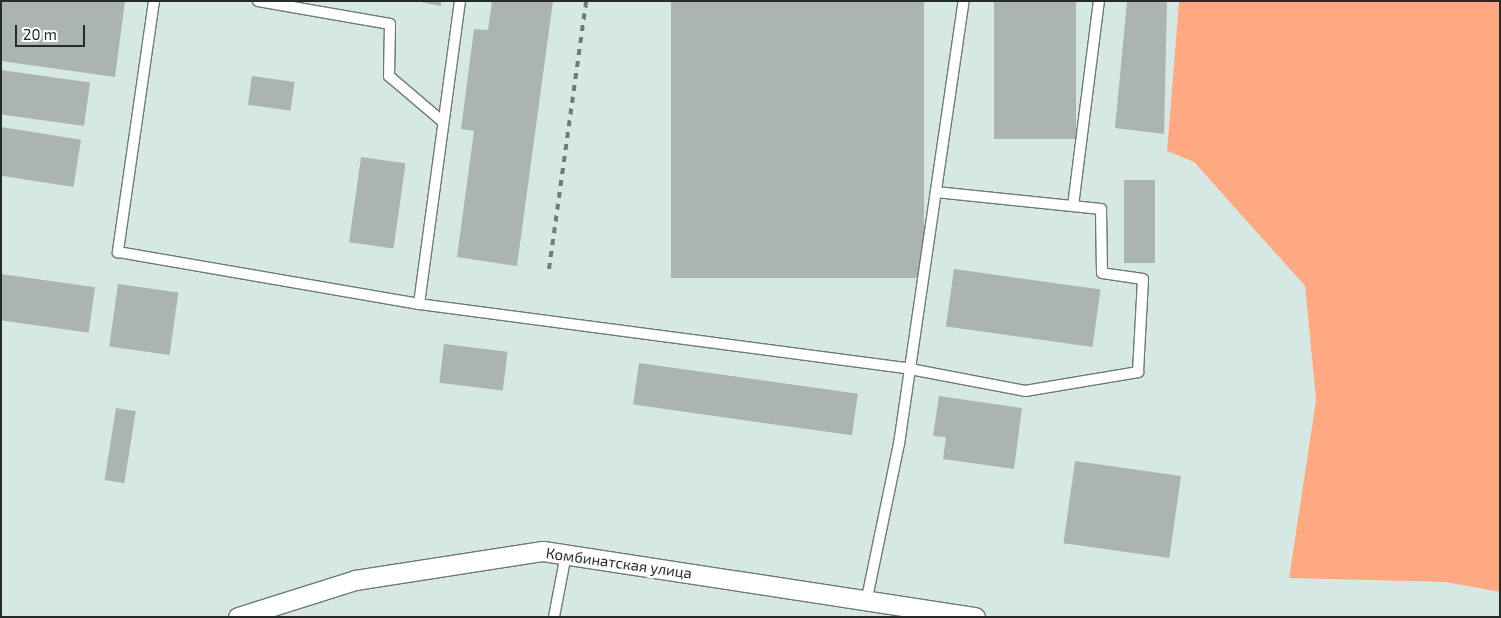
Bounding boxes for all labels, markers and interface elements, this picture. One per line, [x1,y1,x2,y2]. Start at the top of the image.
scale bar [18,15,88,47]
text: 20 m [23,25,57,43]
street label: Комбинатская улица [545,544,693,582]

